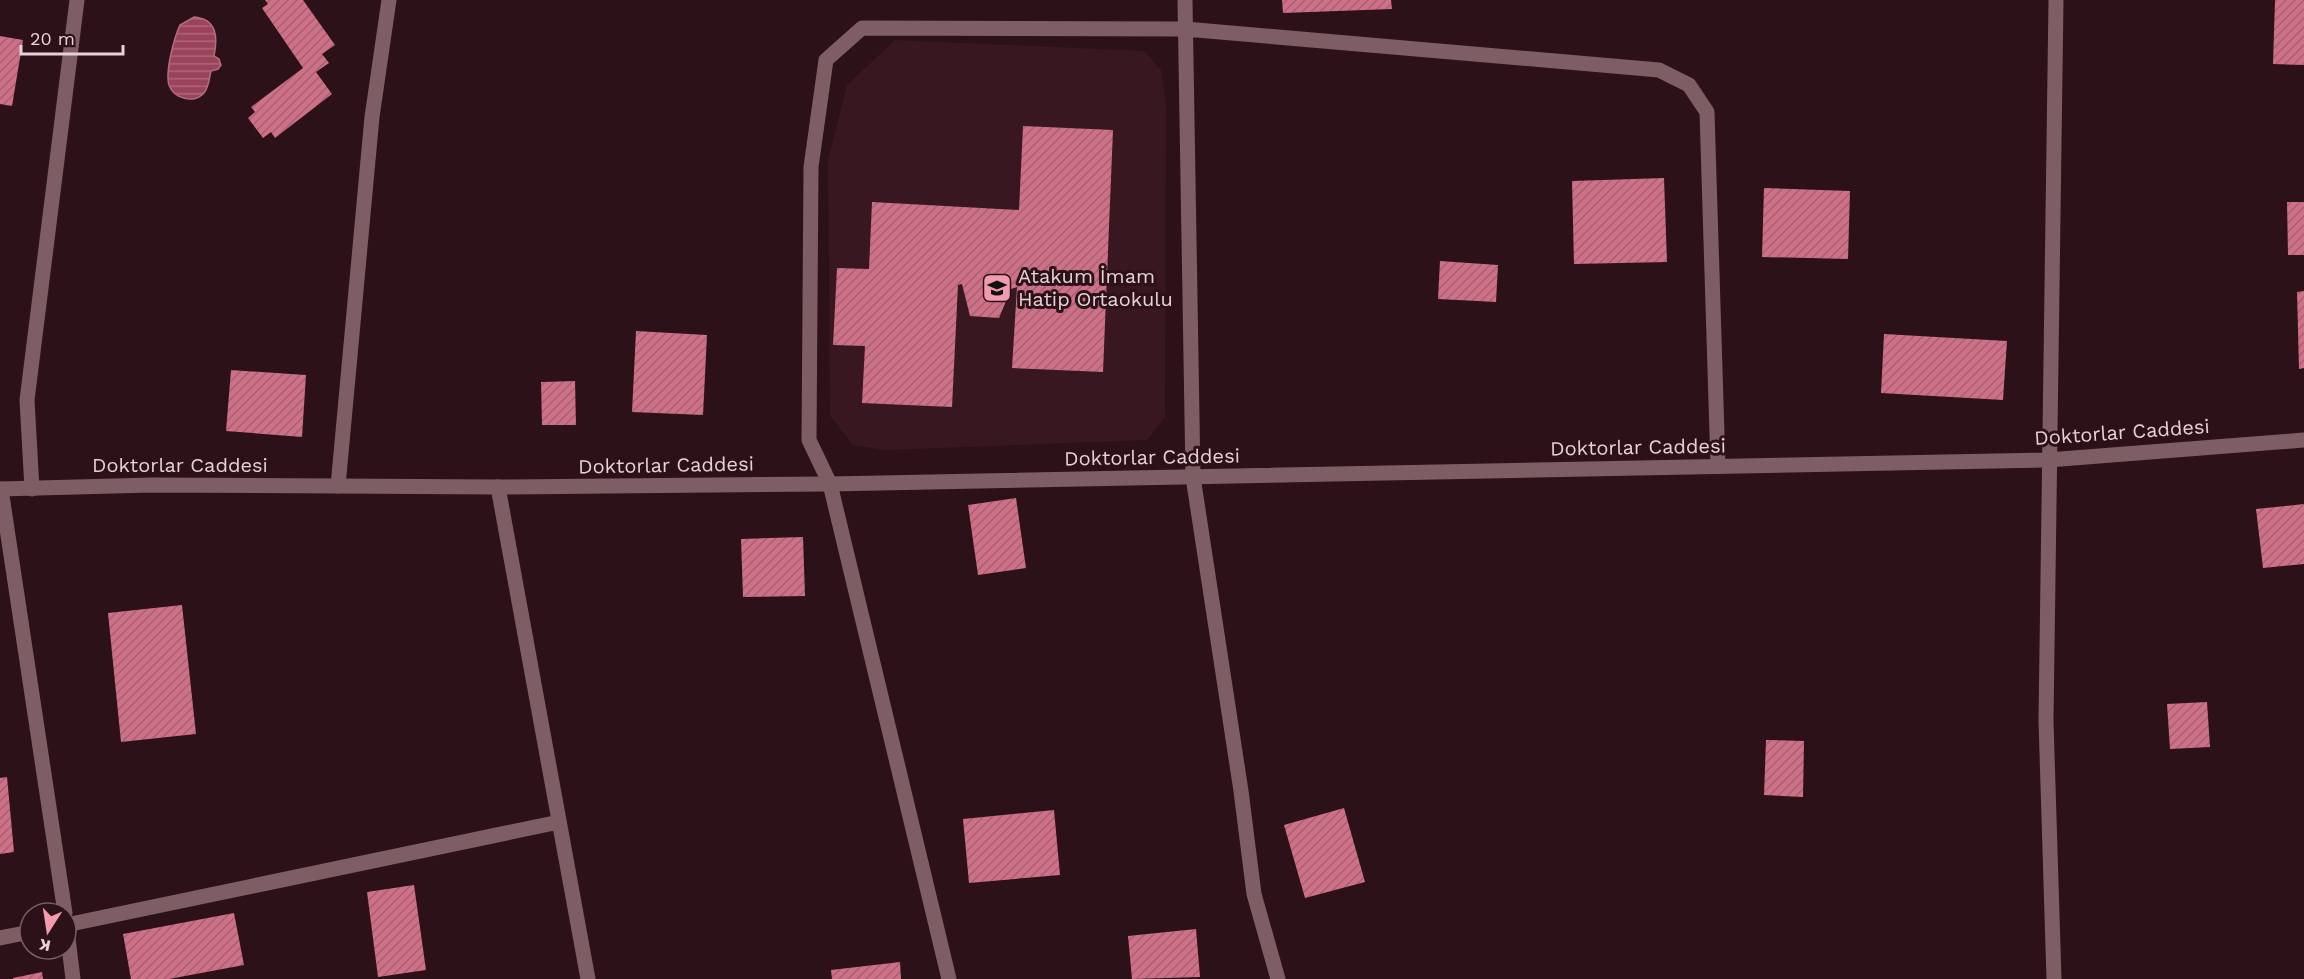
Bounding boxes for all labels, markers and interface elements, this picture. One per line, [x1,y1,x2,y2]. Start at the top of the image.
scale bar [21,18,123,56]
text: 20 m [30,28,75,49]
place label: Atakum İmam Hatip Ortaokulu [1018,264,1173,311]
school or university icon: Atakum İmam Hatip Ortaokulu [981,272,1013,304]
street label: Doktorlar Caddesi [2033,414,2211,450]
street label: Doktorlar Caddesi [1550,433,1726,461]
street label: Doktorlar Caddesi [1064,443,1240,471]
street label: Doktorlar Caddesi [578,451,754,479]
street label: Doktorlar Caddesi [92,453,268,477]
north arrow [18,901,78,961]
text: K [38,935,52,956]

